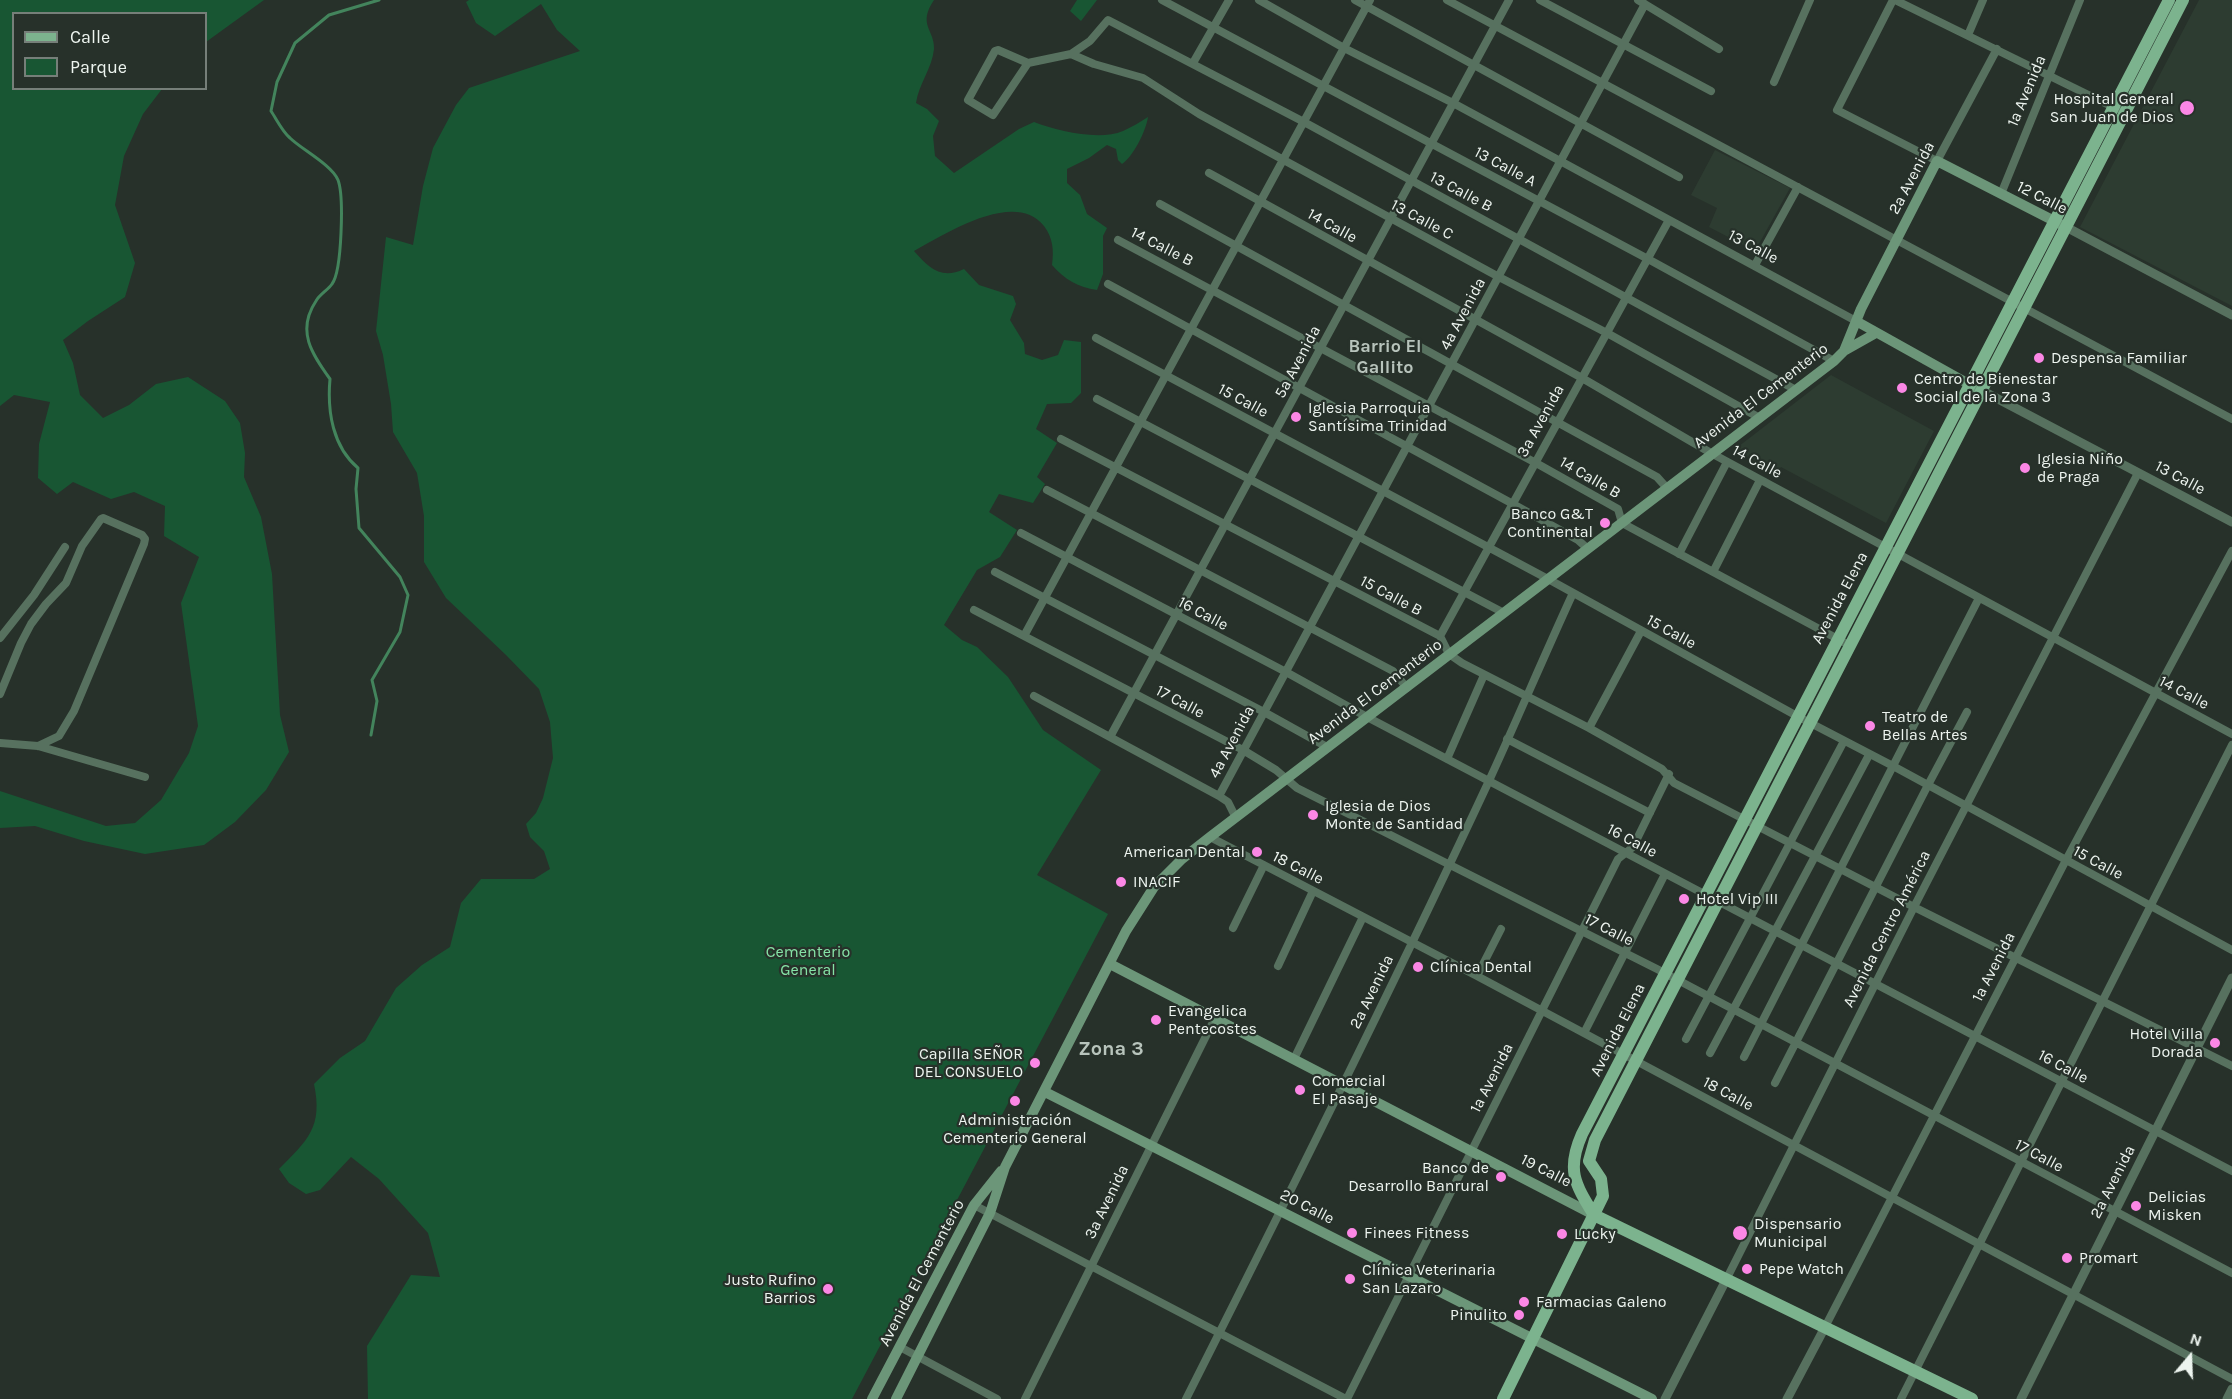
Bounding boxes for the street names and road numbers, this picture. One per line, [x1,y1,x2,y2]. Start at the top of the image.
street label: 1a Avenida [2003,52,2051,130]
street label: 2a Avenida [1885,138,1939,218]
street label: 13 Calle A [1471,143,1539,191]
street label: 13 Calle B [1426,168,1496,216]
street label: 12 Calle [2014,177,2070,219]
street label: 13 Calle C [1388,196,1456,244]
street label: 14 Calle [1304,205,1360,247]
street label: 14 Calle B [1128,223,1196,271]
street label: 13 Calle [1725,226,1781,268]
street label: 4a Avenida [1436,274,1490,354]
street label: 5a Avenida [1271,322,1325,402]
street label: Avenida El Cementerio [1690,339,1832,453]
street label: 15 Calle [1215,380,1271,422]
street label: 3a Avenida [1513,381,1569,461]
street label: 14 Calle [1729,441,1785,483]
street label: 14 Calle B [1556,453,1624,503]
street label: 13 Calle [2152,457,2208,499]
street label: Avenida Elena [1808,549,1872,647]
street label: 15 Calle B [1357,572,1425,620]
street label: 16 Calle [1175,593,1231,635]
street label: 15 Calle [1643,611,1699,653]
street label: Avenida El Cementerio [1304,635,1446,749]
street label: 14 Calle [2156,672,2212,714]
street label: 17 Calle [1152,681,1208,723]
street label: 4a Avenida [1205,702,1259,782]
street label: 16 Calle [1604,820,1660,862]
street label: 15 Calle [2070,842,2126,884]
street label: 18 Calle [1269,847,1327,889]
street label: Avenida Centro América [1839,847,1935,1011]
street label: 17 Calle [1581,910,1637,950]
street label: 1a Avenida [1968,929,2020,1005]
street label: 2a Avenida [1346,952,1398,1032]
street label: Avenida Elena [1586,980,1650,1080]
street label: 1a Avenida [1466,1040,1518,1116]
street label: 16 Calle [2035,1046,2091,1088]
street label: 18 Calle [1699,1073,1757,1115]
street label: 17 Calle [2011,1135,2067,1177]
street label: 2a Avenida [2086,1142,2140,1222]
street label: 19 Calle [1518,1150,1574,1192]
street label: 3a Avenida [1081,1162,1133,1242]
street label: 20 Calle [1277,1185,1337,1229]
street label: Avenida El Cementerio [875,1196,969,1350]

